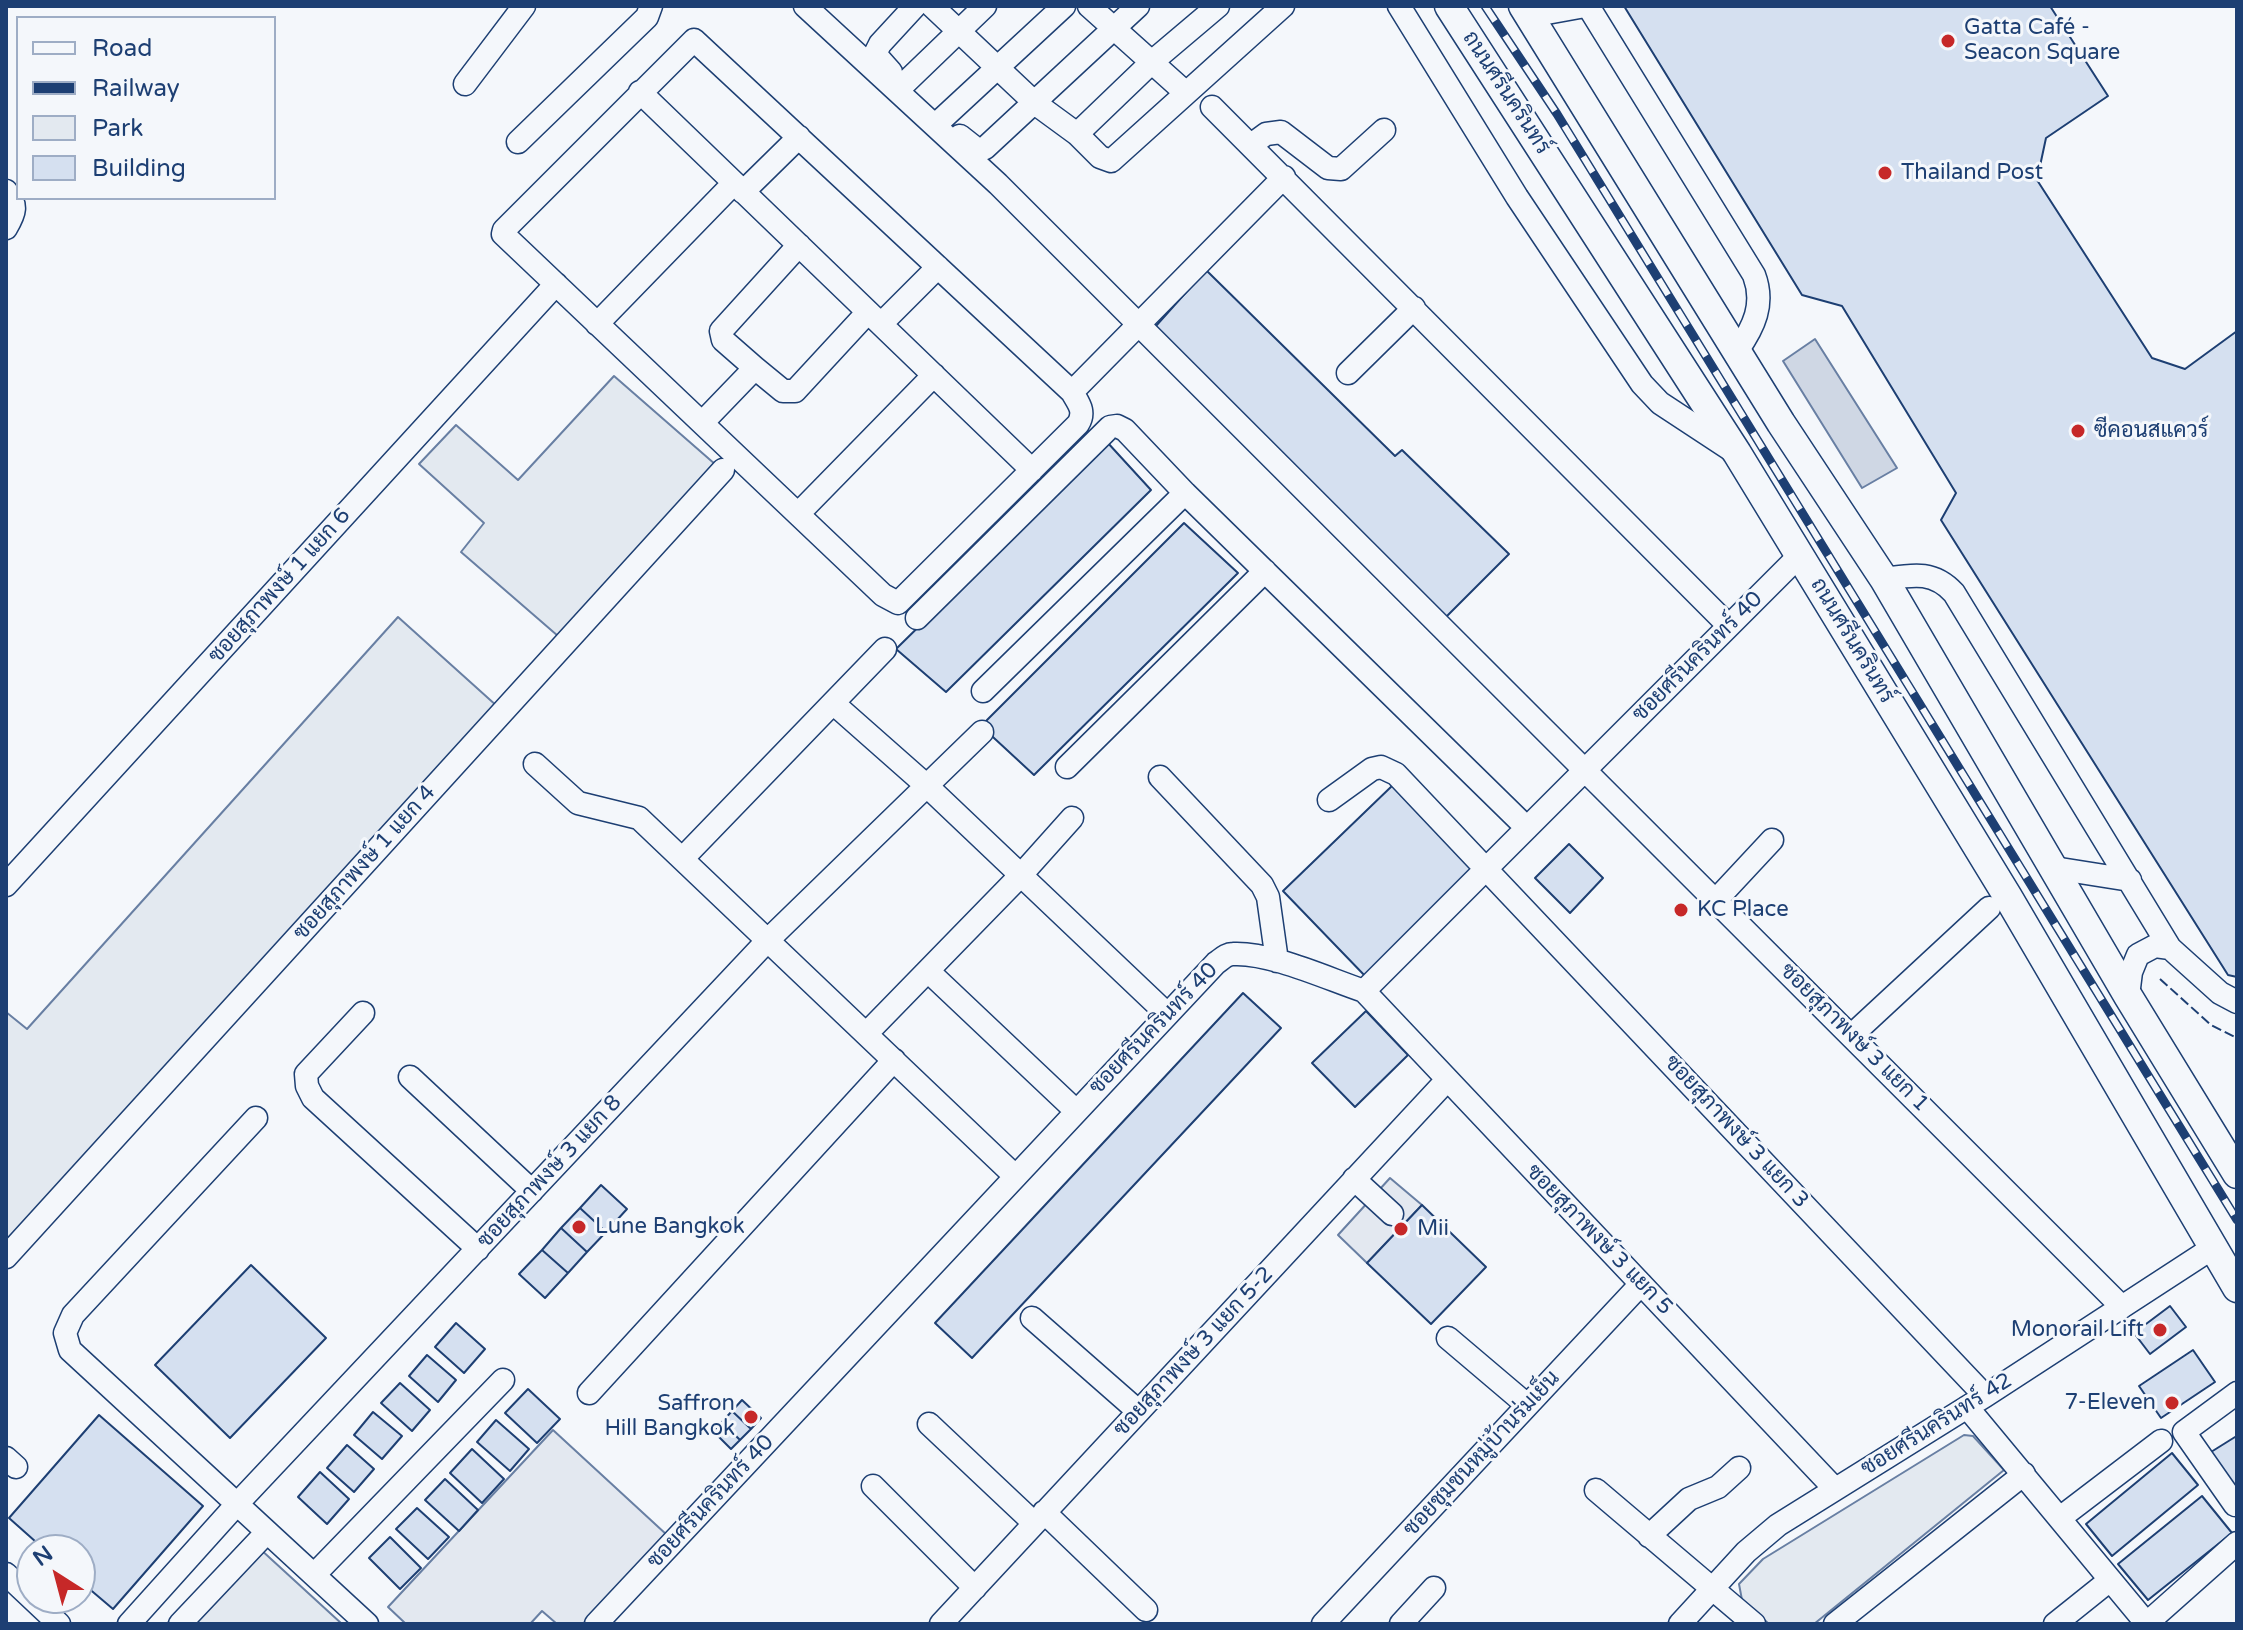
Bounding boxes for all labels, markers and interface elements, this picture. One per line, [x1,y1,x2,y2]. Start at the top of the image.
place label: Gatta Café - Seacon Square [1964,15,2120,66]
legend [16,16,276,200]
street label: ถนนศรีนครินทร์ [1456,26,1556,160]
marker: Gatta Café - Seacon Square [1939,32,1957,50]
text: Road [92,34,152,63]
text: Railway [92,74,180,103]
text: Park [92,114,143,143]
text: Building [92,154,186,183]
place label: Thailand Post [1901,160,2043,186]
marker: Thailand Post [1876,164,1894,182]
place label: ซีคอนสแควร์ [2094,418,2208,444]
marker: ซีคอนสแควร์ [2069,422,2087,440]
street label: ซอยสุภาพงษ์ 1 แยก 6 [203,503,357,669]
street label: ถนนศรีนครินทร์ [1804,573,1900,709]
street label: ซอยศรีนครินทร์ 40 [1627,586,1769,728]
street label: ซอยสุภาพงษ์ 1 แยก 4 [288,780,442,946]
place label: KC Place [1697,897,1789,923]
marker: KC Place [1672,901,1690,919]
street label: ซอยศรีนครินทร์ 40 [1084,957,1224,1101]
street label: ซอยสุภาพงษ์ 3 แยก 1 [1774,958,1934,1118]
street label: ซอยสุภาพงษ์ 3 แยก 3 [1658,1050,1814,1214]
street label: ซอยสุภาพงษ์ 3 แยก 8 [472,1090,628,1254]
street label: ซอยสุภาพงษ์ 3 แยก 5 [1520,1159,1678,1321]
place label: Lune Bangkok [595,1214,745,1240]
place label: Mii [1417,1216,1449,1242]
marker: Lune Bangkok [570,1218,588,1236]
marker: Mii [1392,1220,1410,1238]
street label: ซอยสุภาพงษ์ 3 แยก 5-2 [1109,1262,1279,1442]
place label: Monorail Lift [2011,1317,2144,1343]
marker: Monorail Lift [2151,1321,2169,1339]
street label: ซอยชุมชนหมู่บ้านร่มเย็น [1398,1366,1566,1542]
street label: ซอยศรีนครินทร์ 42 [1857,1368,2017,1482]
place label: 7-Eleven [2064,1390,2156,1416]
place label: Saffron Hill Bangkok [604,1391,735,1442]
marker: 7-Eleven [2163,1394,2181,1412]
marker: Saffron Hill Bangkok [742,1408,760,1426]
street label: ซอยศรีนครินทร์ 40 [642,1430,780,1574]
north arrow [16,1534,96,1614]
text: N [28,1540,58,1572]

